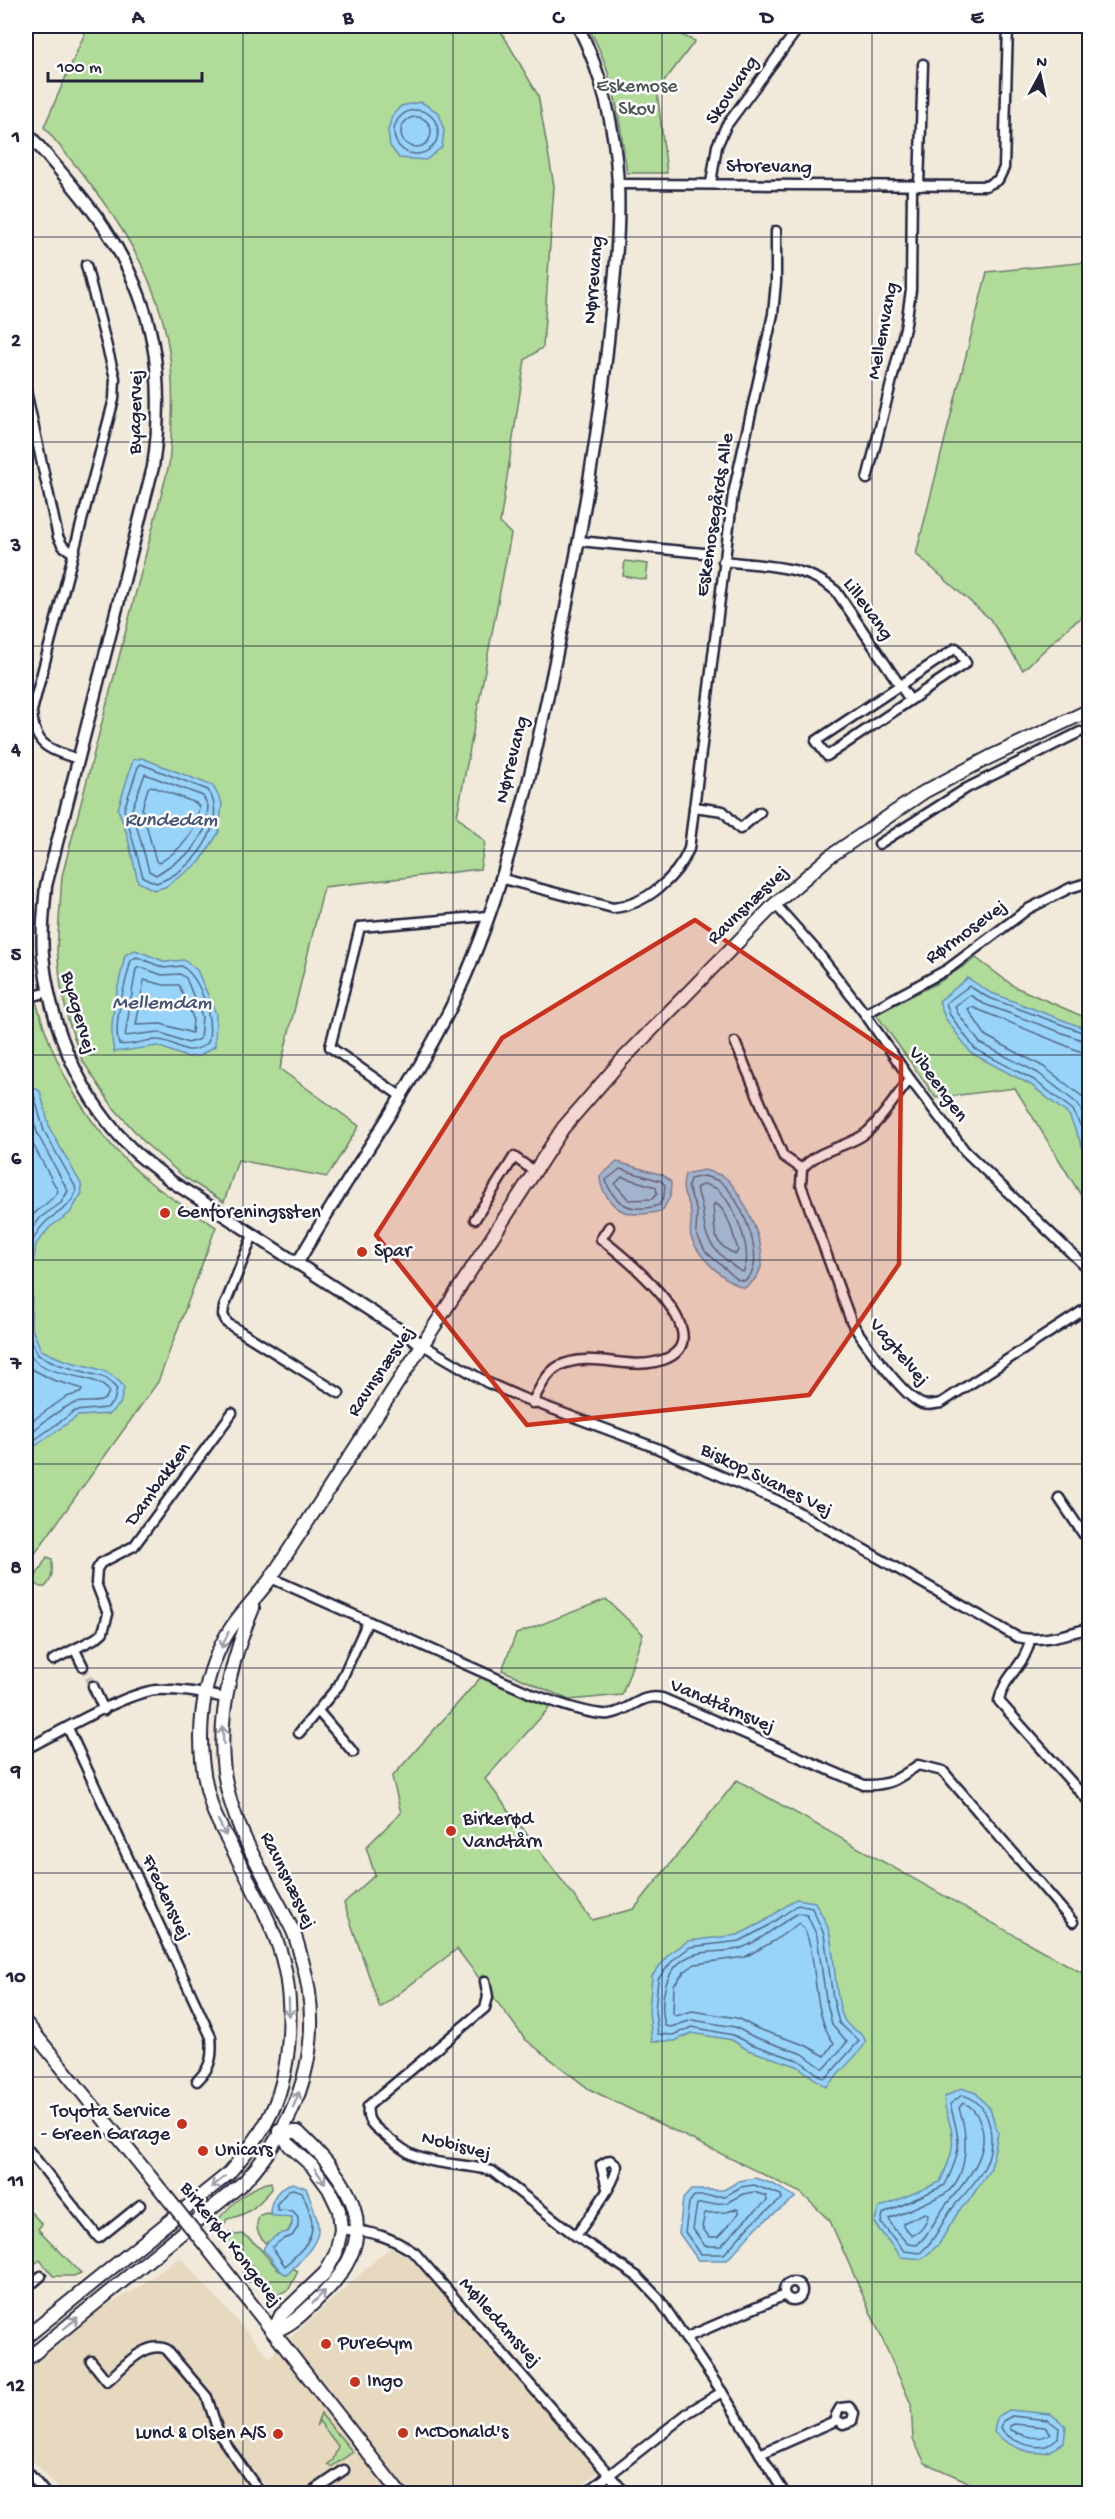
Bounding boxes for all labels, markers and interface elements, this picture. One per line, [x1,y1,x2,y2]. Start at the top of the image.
text: A [131,8,146,31]
text: B [342,8,354,31]
text: C [552,8,566,31]
text: D [758,8,774,31]
text: E [971,8,985,31]
scale bar [48,45,202,83]
north arrow [1010,45,1070,105]
street label: Skovvang [702,52,764,130]
text: N [1035,53,1049,74]
text: 100 m [56,58,102,79]
park label: Eskemose Skov [596,76,678,122]
text: 1 [11,127,20,150]
street label: Storevang [726,156,812,180]
street label: Nørrevang [580,235,610,325]
street label: Mellemvang [863,281,905,381]
text: 2 [11,331,21,354]
street label: Byagervej [125,369,149,456]
street label: Eskemosegårds Alle [691,431,740,599]
text: 3 [10,536,21,559]
street label: Lillevang [837,574,897,646]
street label: Nørrevang [491,714,535,806]
text: 4 [10,740,21,763]
water label: Rundedam [125,809,218,834]
street label: Ravnsnæsvej [703,861,795,951]
street label: Rørmosevej [922,896,1012,970]
text: 5 [11,945,22,968]
street label: Byagervej [54,968,100,1057]
water label: Mellemdam [112,992,212,1017]
street label: Vibeengen [901,1042,972,1127]
text: 6 [11,1149,22,1172]
place label: Genforeningssten [177,1202,321,1225]
marker: Genforeningssten [158,1206,172,1220]
place label: Spar [374,1241,413,1264]
marker: Spar [355,1245,369,1259]
street label: Vagtelvej [862,1314,933,1392]
street label: Ravnsnæsvej [343,1322,421,1422]
text: 7 [10,1354,23,1377]
street label: Dambakken [120,1438,197,1533]
street label: Biskop Svanes Vej [695,1439,836,1523]
text: 8 [11,1558,22,1581]
one-way arrow [219,1630,230,1649]
street label: Vandtårnsvej [665,1673,778,1739]
one-way arrow [217,1726,228,1746]
text: 9 [10,1762,21,1785]
place label: Birkerød Vandtårn [462,1809,543,1855]
one-way arrow [216,1818,228,1836]
marker: Birkerød Vandtårn [444,1824,458,1838]
street label: Ravnsnæsvej [254,1829,320,1933]
street label: Fredensvej [135,1851,195,1944]
text: 10 [5,1967,26,1990]
one-way arrow [283,1998,295,2018]
one-way arrow [292,2091,303,2110]
place label: Toyota Service - Green Garage [41,2101,171,2147]
marker: Toyota Service - Green Garage [175,2117,189,2131]
street label: Nobisvej [419,2127,493,2167]
place label: Unicars [215,2140,273,2163]
marker: Unicars [196,2144,210,2158]
one-way arrow [314,2167,326,2183]
text: 11 [7,2171,24,2194]
one-way arrow [210,2176,226,2189]
street label: Birkerød Kongevej [173,2177,286,2312]
street label: Mølledamsvej [453,2273,545,2373]
one-way arrow [312,2290,327,2305]
one-way arrow [63,2316,79,2329]
place label: PureGym [337,2333,412,2356]
marker: PureGym [319,2337,333,2351]
place label: Ingo [367,2371,403,2394]
marker: Ingo [348,2375,362,2389]
text: 12 [6,2376,25,2399]
place label: McDonald's [415,2422,509,2445]
place label: Lund & Olsen A/S [135,2423,267,2446]
marker: McDonald's [396,2426,410,2440]
marker: Lund & Olsen A/S [271,2427,285,2441]

